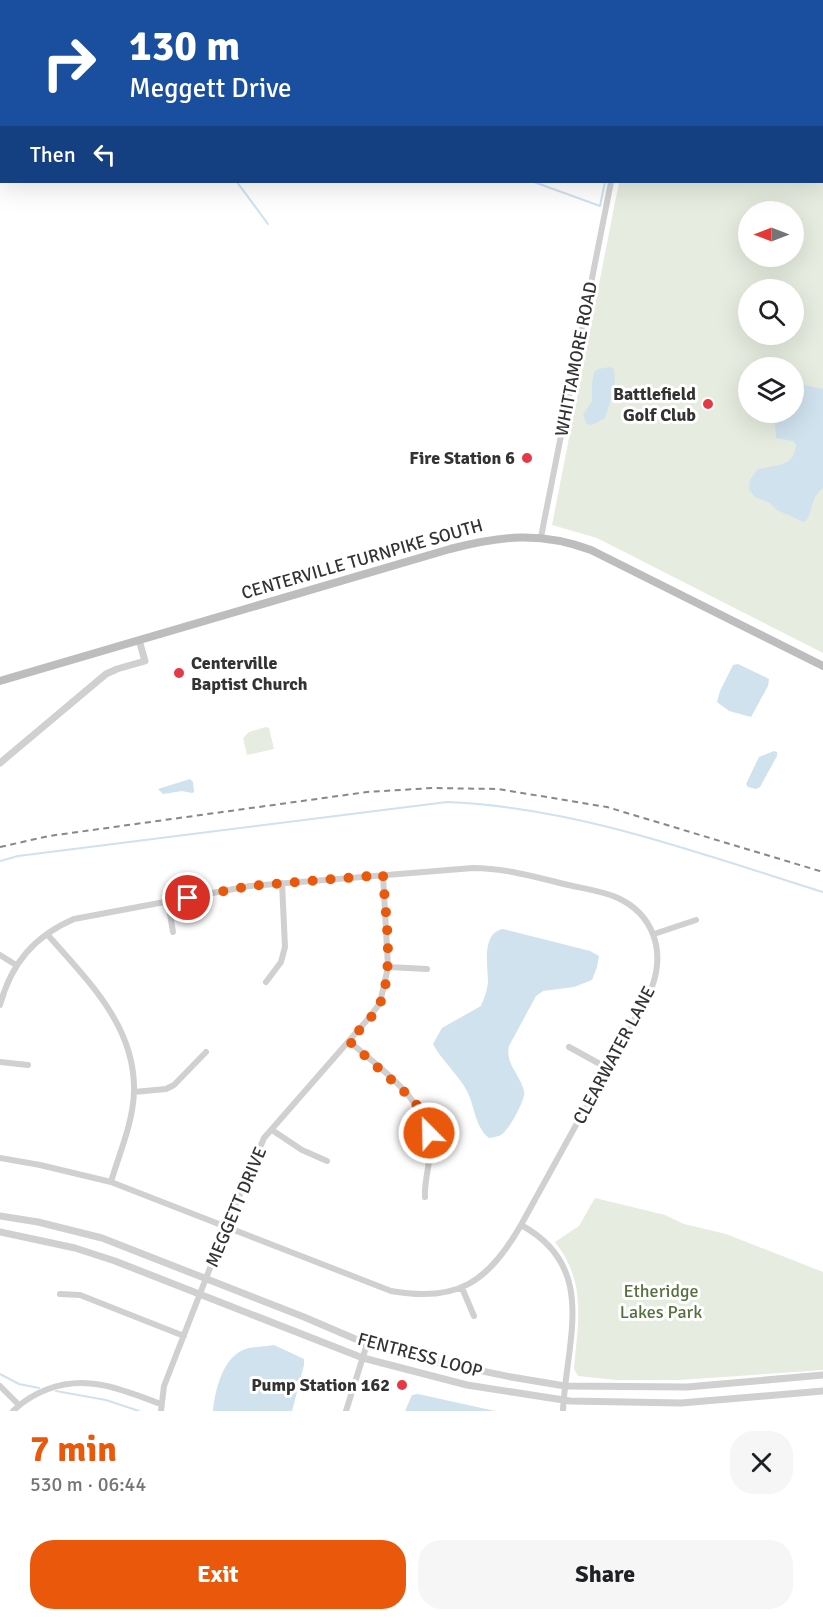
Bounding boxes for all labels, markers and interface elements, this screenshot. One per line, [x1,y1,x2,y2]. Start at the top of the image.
text: 130 m [129,21,240,72]
icon: right [30,24,108,102]
text: Meggett Drive [129,72,292,105]
icon: left [88,138,121,171]
text: Then [30,141,76,168]
north arrow [738,201,804,267]
map controls [738,201,804,423]
button: search [738,279,804,345]
street label: WHITTAMORE ROAD [550,280,602,438]
button: layers [738,357,804,423]
place label: Battlefield Golf Club [613,383,696,426]
marker: Battlefield Golf Club [701,397,715,411]
place label: Fire Station 6 [409,447,515,469]
marker: Fire Station 6 [520,451,534,465]
street label: CENTERVILLE TURNPIKE SOUTH [239,514,485,604]
place label: Centerville Baptist Church [191,652,308,695]
marker: Centerville Baptist Church [172,666,186,680]
pin [162,872,213,923]
icon: arrive [171,881,204,914]
street label: CLEARWATER LANE [568,982,660,1128]
position arrow [397,1101,461,1165]
street label: MEGGETT DRIVE [201,1144,271,1270]
park label: Etheridge Lakes Park [620,1280,702,1323]
street label: FENTRESS LOOP [355,1328,485,1382]
place label: Pump Station 162 [251,1374,390,1396]
marker: Pump Station 162 [395,1378,409,1392]
text: 7 min [30,1427,117,1472]
button: close [730,1431,793,1494]
text: 530 m · 06:44 [30,1472,146,1497]
button: Exit [30,1540,406,1609]
button: Share [418,1540,793,1609]

